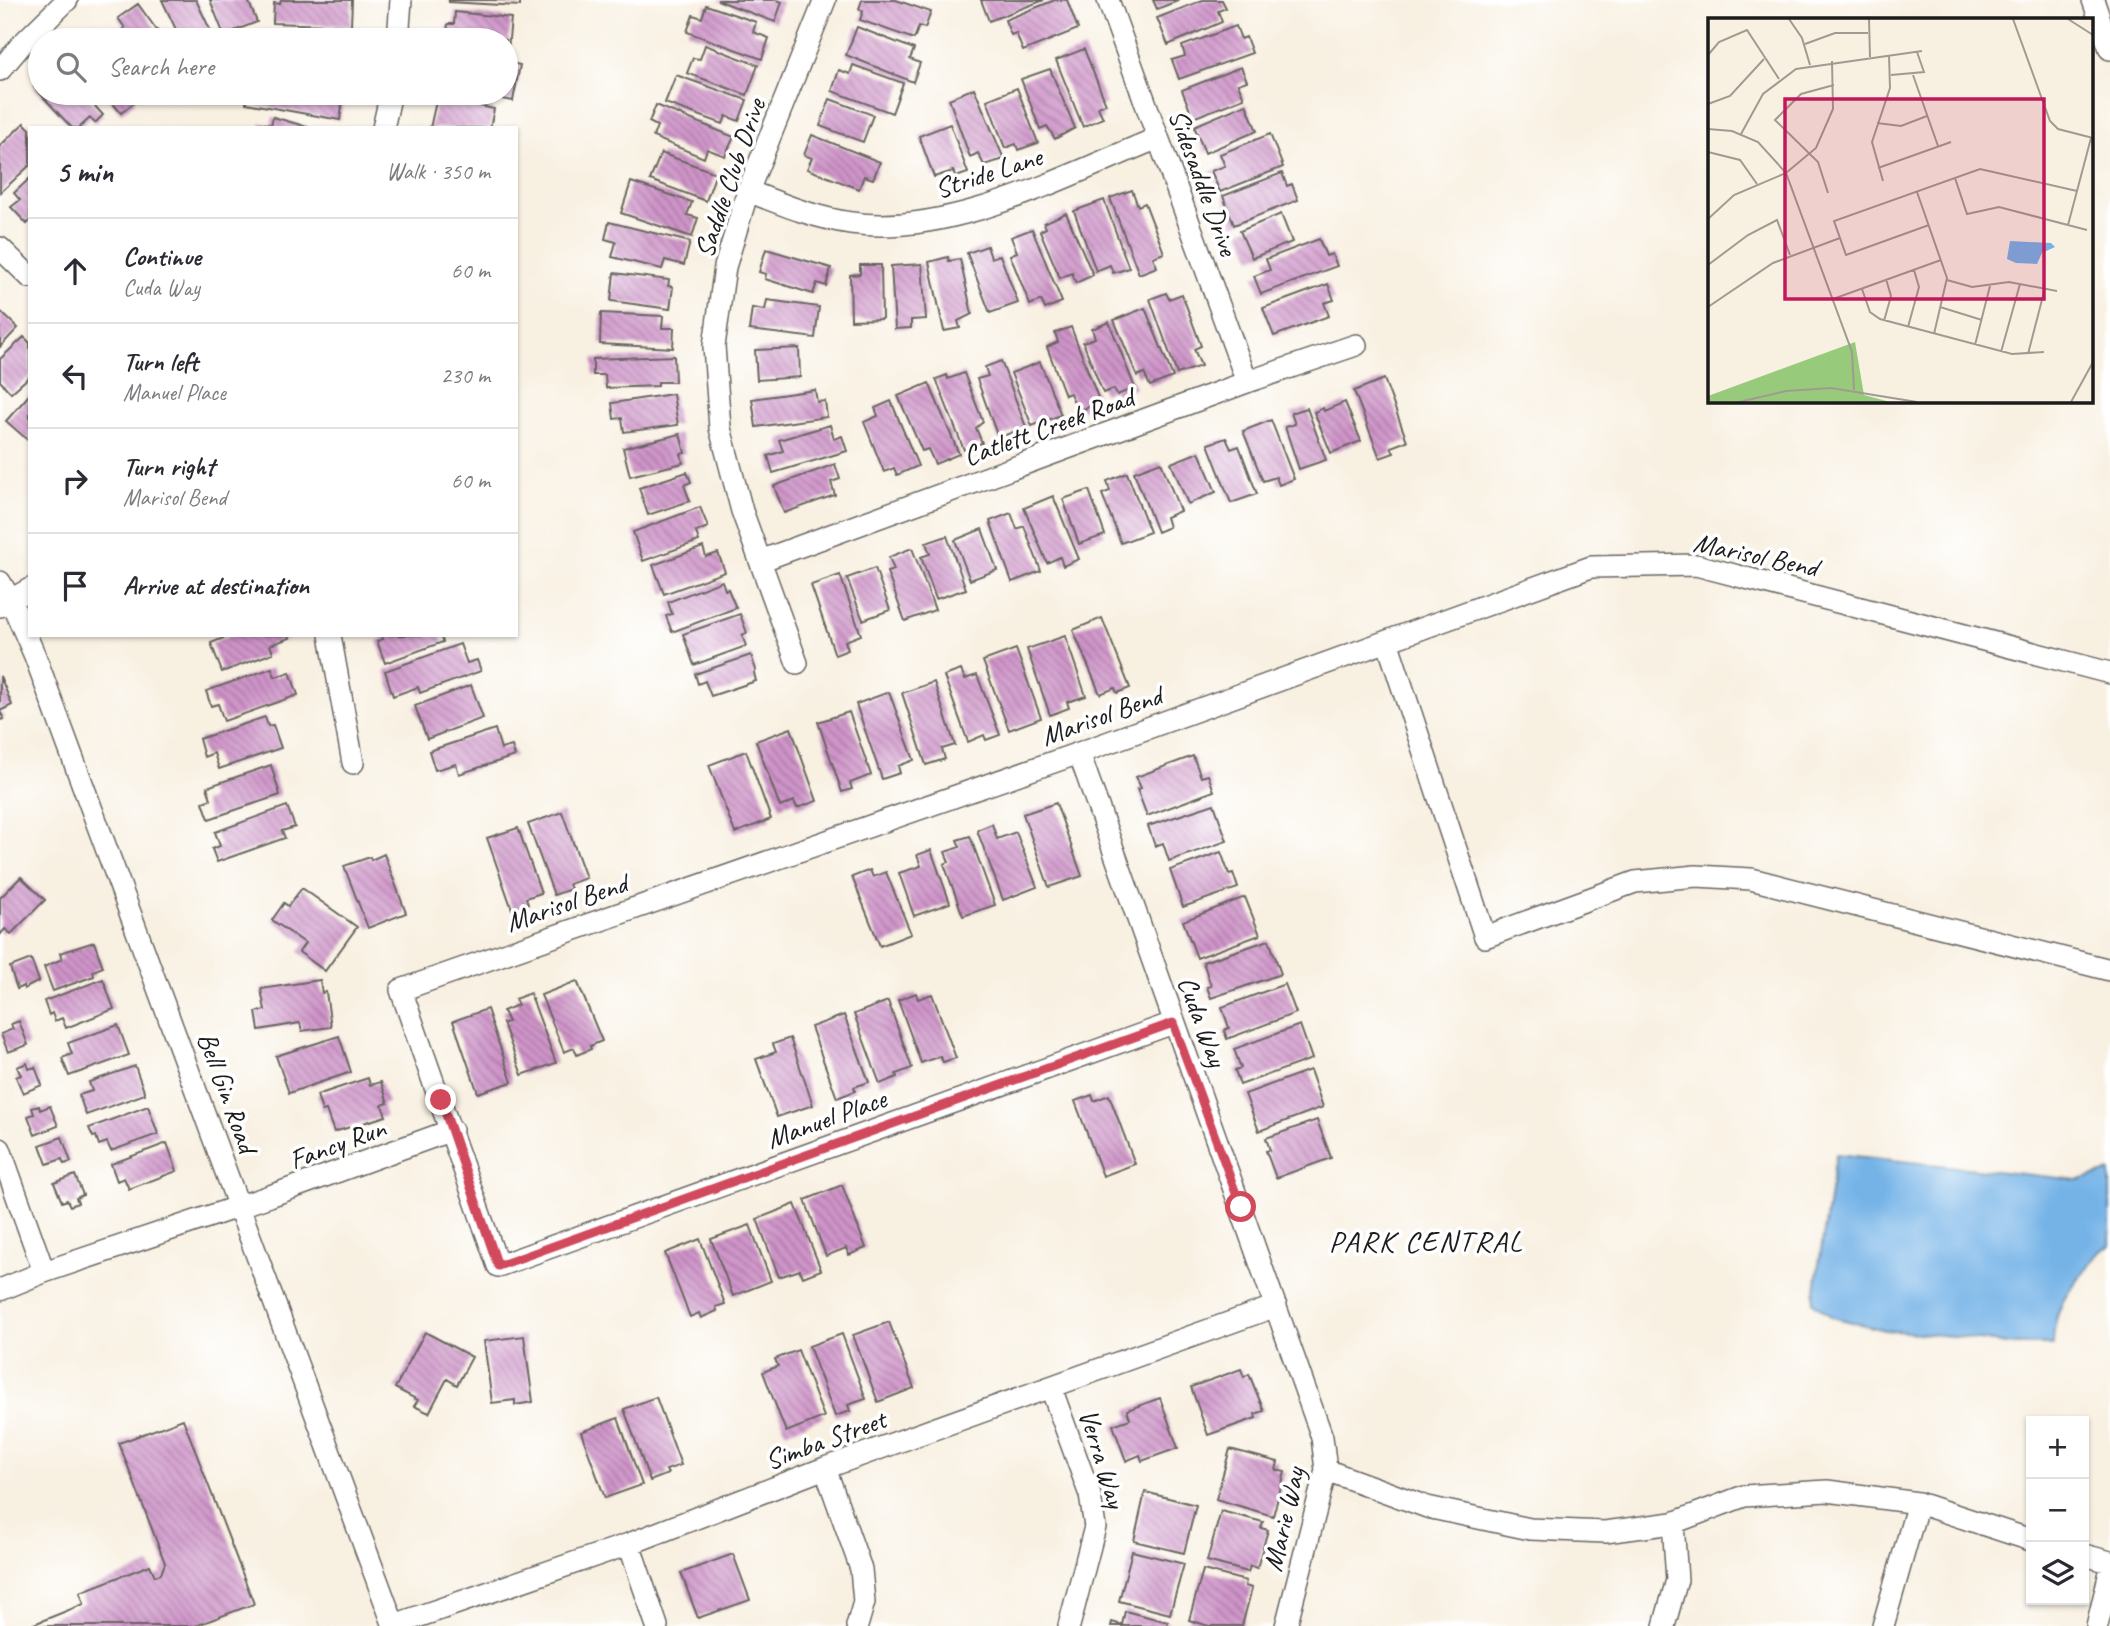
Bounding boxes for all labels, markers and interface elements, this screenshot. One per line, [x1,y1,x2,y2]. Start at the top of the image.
inset map [1708,18,2092,402]
search box [28,28,518,105]
icon: search [52,48,90,86]
text: Search here [108,50,214,83]
street label: Saddle Club Drive [686,92,774,262]
street label: Sidesaddle Drive [1161,104,1247,262]
street label: Stride Lane [930,138,1048,206]
text: 5 min [56,153,113,191]
text: Walk · 350 m [386,157,490,186]
text: Continue [123,240,201,273]
icon: ahead [56,252,94,290]
text: 60 m [451,256,490,285]
text: Cuda Way [123,273,200,302]
text: Turn left [123,345,198,378]
icon: left [56,357,94,395]
text: 230 m [441,361,490,390]
text: Manuel Place [123,378,226,407]
street label: Catlett Creek Road [958,378,1142,473]
text: Turn right [123,450,214,483]
icon: right [56,462,94,500]
text: 60 m [451,466,490,495]
text: Marisol Bend [123,483,226,512]
street label: Marisol Bend [1691,524,1825,586]
icon: arrive [56,567,94,605]
text: Arrive at destination [123,569,309,602]
street label: Marisol Bend [1036,676,1170,753]
street label: Marisol Bend [501,864,635,940]
street label: Cuda Way [1170,971,1236,1073]
street label: Bell Gin Road [190,1027,267,1161]
street label: Manuel Place [761,1080,893,1156]
route end [425,1084,456,1115]
street label: Fancy Run [284,1109,391,1177]
route start [1225,1191,1256,1222]
district label: PARK CENTRAL [1329,1222,1523,1260]
street label: Simba Street [760,1401,893,1477]
street label: Verra Way [1071,1405,1135,1514]
map controls [2026,1416,2089,1605]
button: + [2026,1416,2089,1479]
street label: Marie Way [1255,1461,1313,1574]
button: − [2026,1479,2089,1542]
button: layers [2026,1542,2089,1605]

